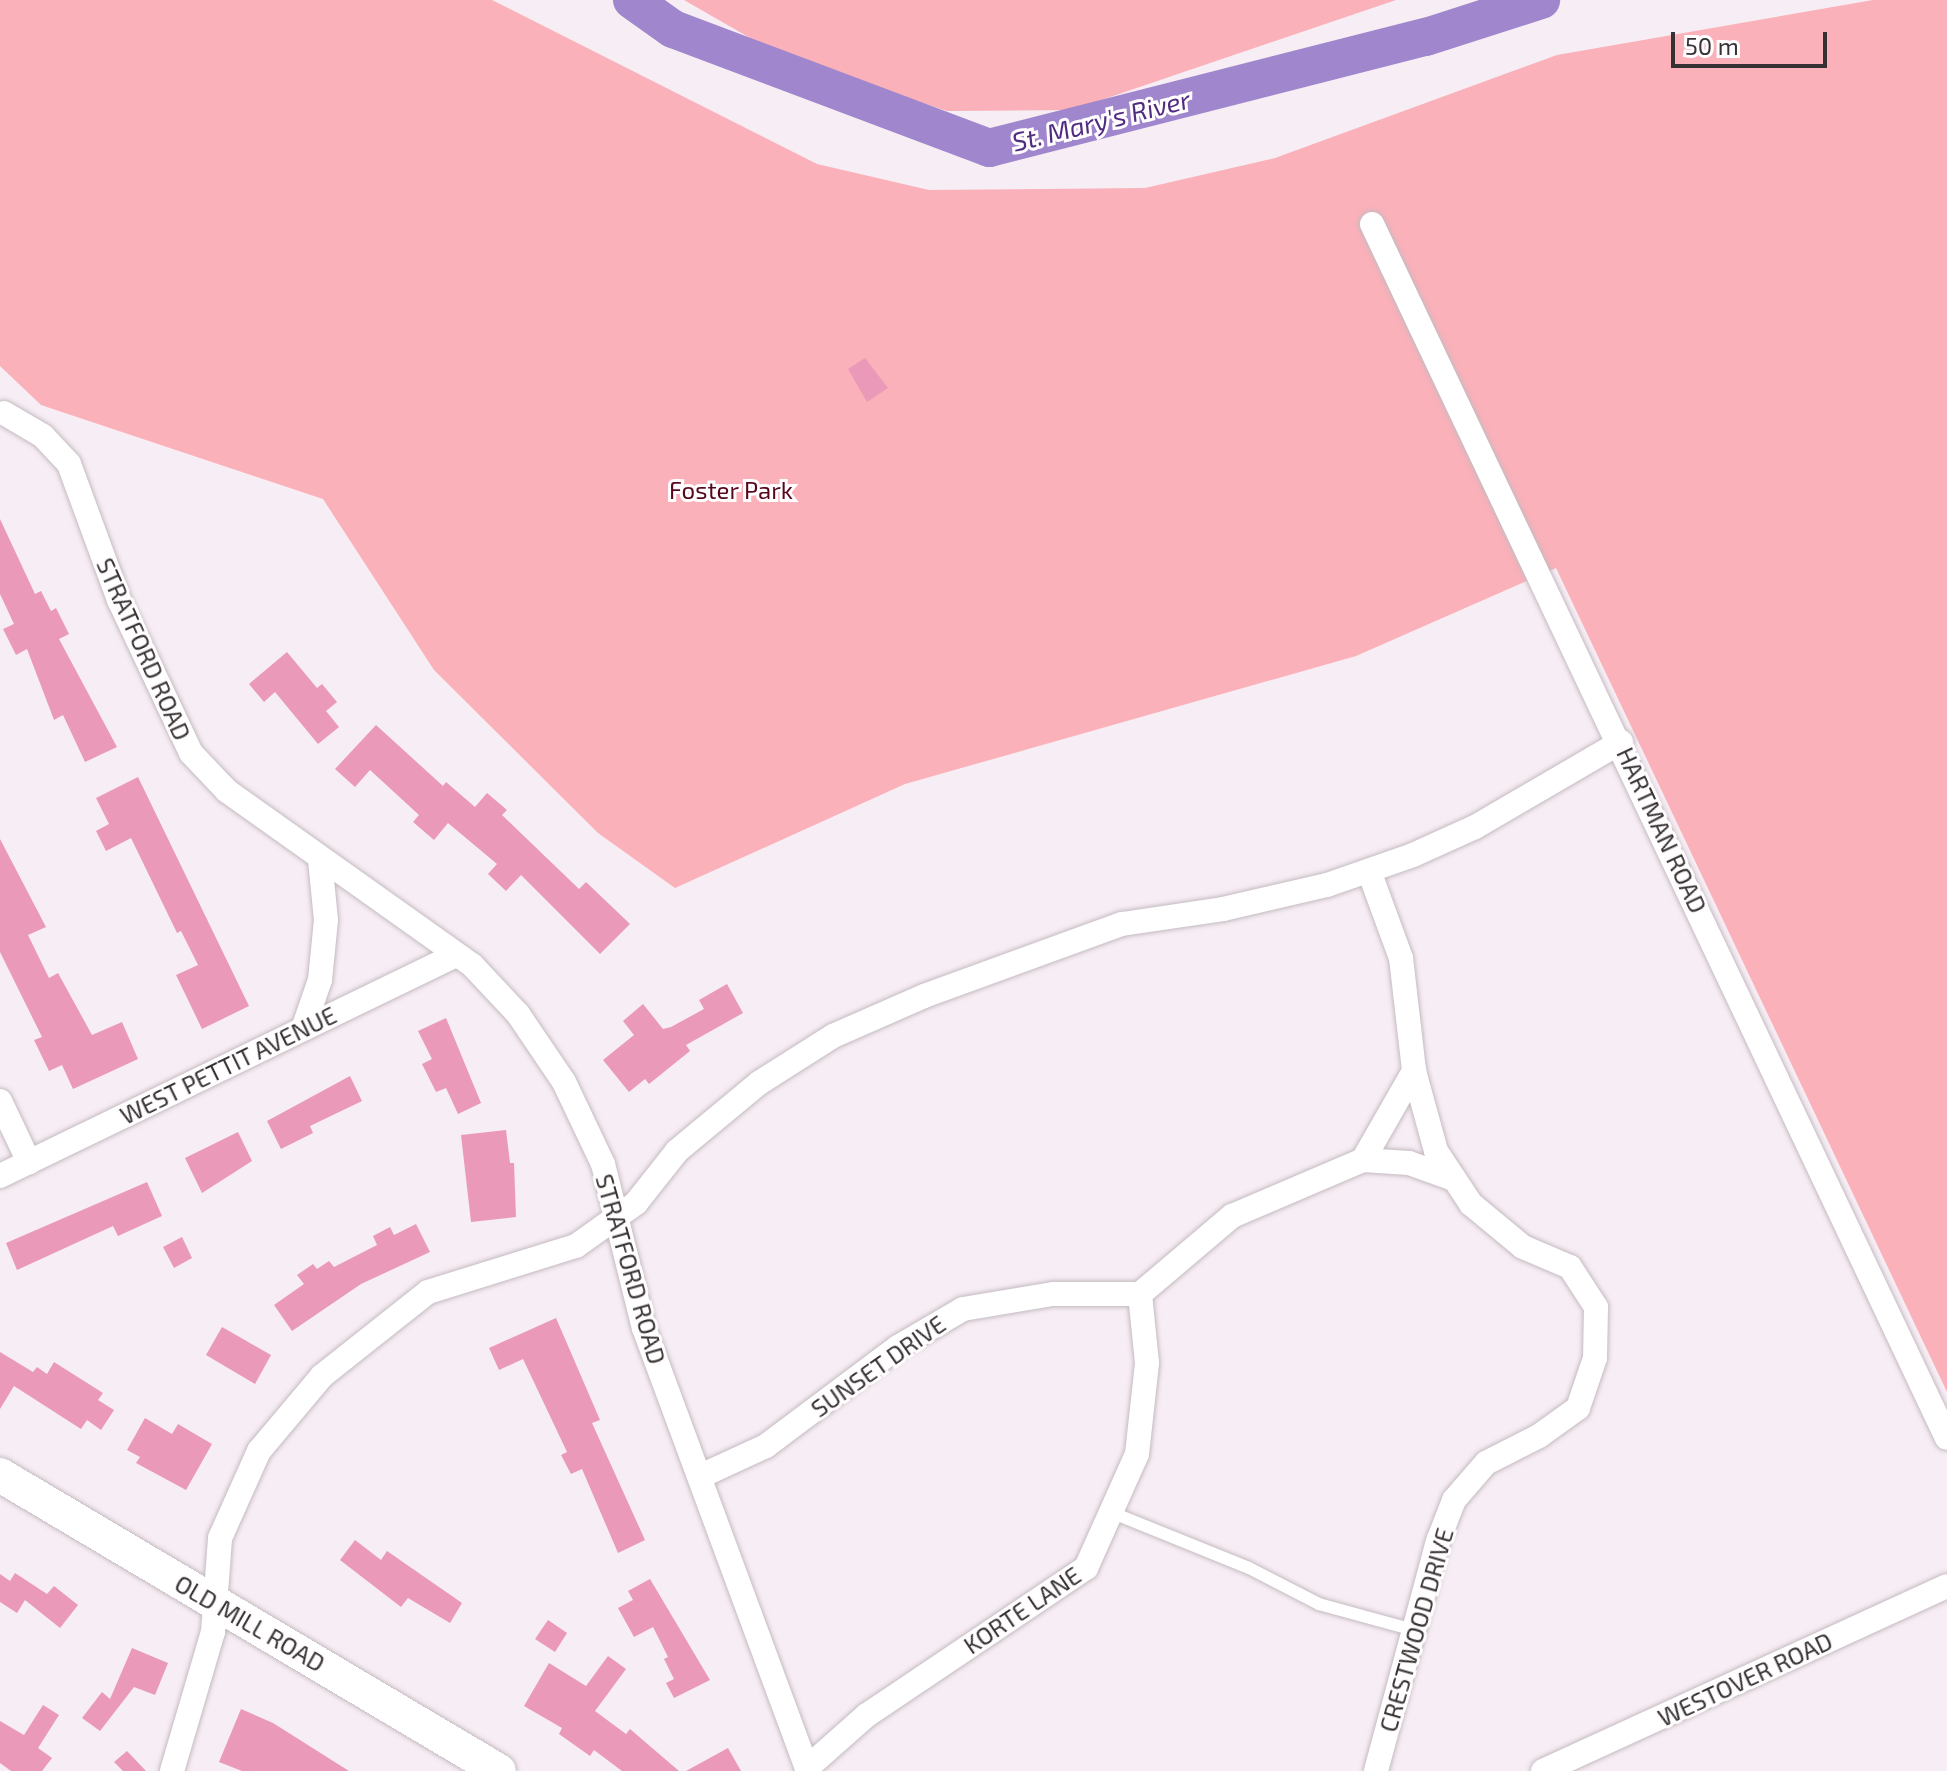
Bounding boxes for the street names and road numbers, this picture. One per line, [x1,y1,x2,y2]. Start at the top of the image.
street label: STRATFORD ROAD [91,554,197,744]
street label: HARTMAN ROAD [1611,743,1713,917]
street label: WEST PETTIT AVENUE [114,1000,342,1130]
street label: STRATFORD ROAD [590,1171,672,1367]
street label: SUNSET DRIVE [805,1309,951,1423]
street label: CRESTWOOD DRIVE [1373,1525,1459,1735]
street label: KORTE LANE [958,1560,1086,1660]
street label: OLD MILL ROAD [170,1568,330,1678]
street label: WESTOVER ROAD [1653,1626,1837,1732]

